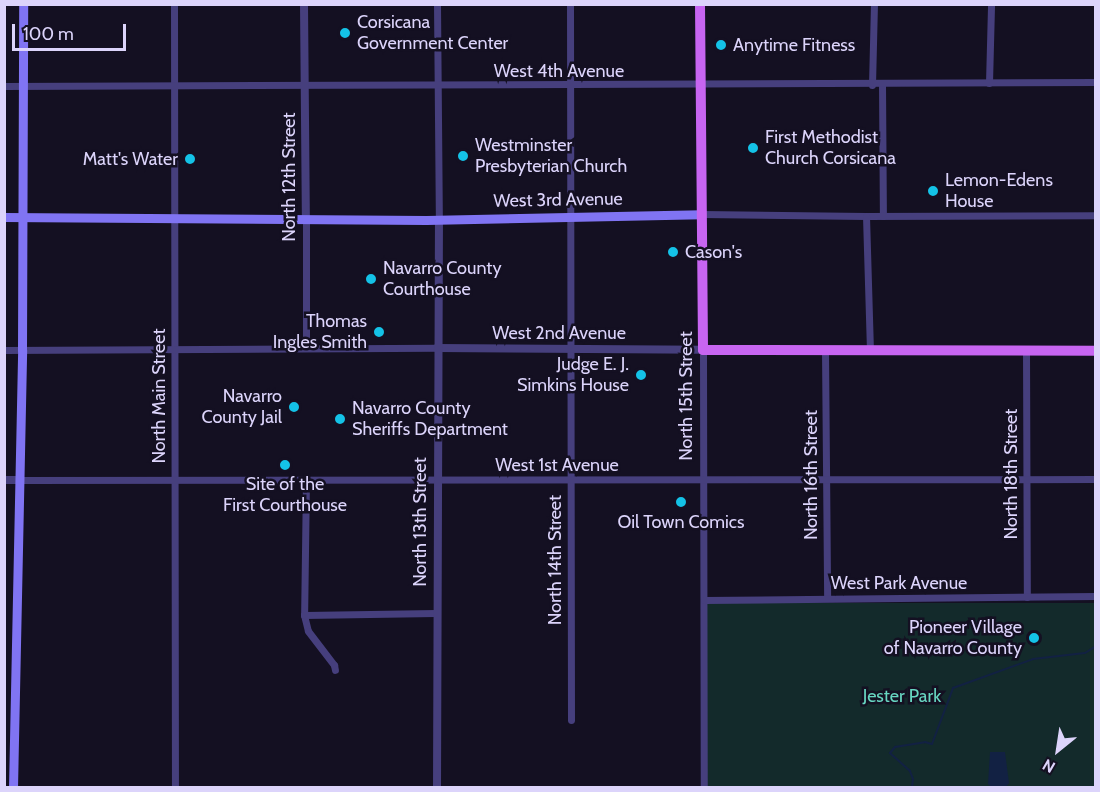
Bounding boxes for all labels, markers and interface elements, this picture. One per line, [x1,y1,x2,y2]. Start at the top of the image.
scale bar [15,12,129,50]
place label: Corsicana Government Center [357,12,508,54]
text: 100 m [23,23,74,45]
marker: Corsicana Government Center [338,26,352,40]
place label: Anytime Fitness [733,34,855,56]
marker: Anytime Fitness [714,38,728,52]
street label: West 4th Avenue [494,60,624,82]
street label: North 12th Street [278,112,300,242]
place label: First Methodist Church Corsicana [765,127,896,170]
place label: Westminster Presbyterian Church [475,135,627,178]
marker: First Methodist Church Corsicana [746,141,760,155]
place label: Matt's Water [83,148,178,170]
marker: Westminster Presbyterian Church [456,149,470,163]
marker: Matt's Water [183,152,197,166]
place label: Lemon-Edens House [945,170,1053,213]
marker: Lemon-Edens House [926,184,940,198]
street label: West 3rd Avenue [493,188,623,212]
place label: Cason's [685,241,742,263]
marker: Cason's [666,245,680,259]
place label: Navarro County Courthouse [383,258,502,300]
marker: Navarro County Courthouse [364,272,378,286]
place label: Thomas Ingles Smith [273,311,367,354]
street label: West 2nd Avenue [492,322,626,344]
marker: Thomas Ingles Smith [372,325,386,339]
street label: North Main Street [148,328,170,464]
street label: North 15th Street [675,331,697,461]
place label: Judge E. J. Simkins House [517,354,629,397]
marker: Judge E. J. Simkins House [634,368,648,382]
place label: Navarro County Jail [202,386,282,428]
place label: Navarro County Sheriffs Department [352,398,508,440]
marker: Navarro County Jail [287,400,301,414]
street label: North 18th Street [1000,409,1022,539]
street label: North 16th Street [800,410,822,540]
marker: Navarro County Sheriffs Department [333,412,347,426]
street label: West 1st Avenue [495,454,619,476]
street label: North 13th Street [409,457,431,587]
marker: Site of the First Courthouse [278,458,292,472]
place label: Site of the First Courthouse [223,474,347,516]
street label: North 14th Street [544,495,566,625]
marker: Oil Town Comics [674,495,688,509]
place label: Oil Town Comics [618,511,744,533]
street label: West Park Avenue [831,572,967,594]
place label: Pioneer Village of Navarro County [884,617,1022,660]
marker: Pioneer Village of Navarro County [1027,631,1041,645]
park label: Jester Park [863,685,941,707]
north arrow [1028,720,1088,780]
text: N [1039,755,1058,777]

